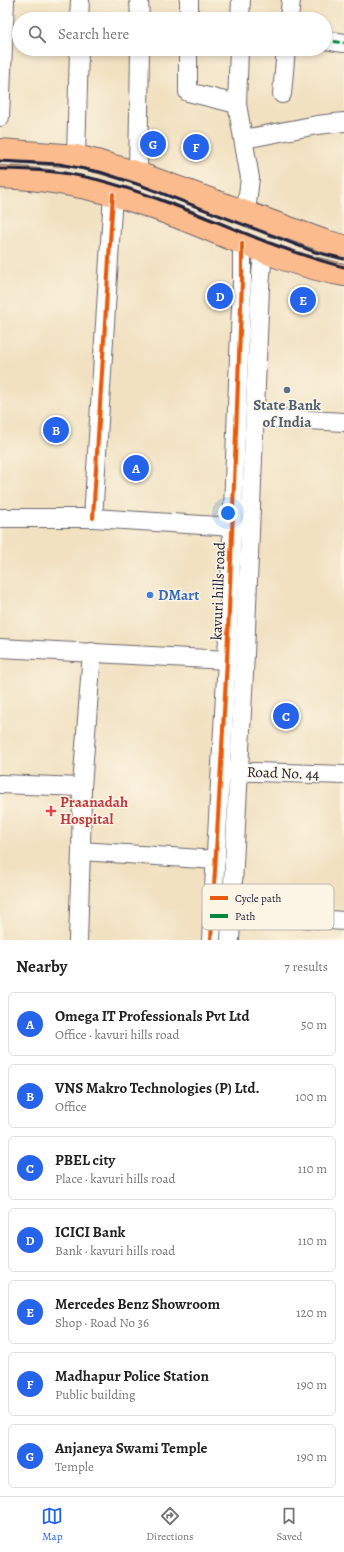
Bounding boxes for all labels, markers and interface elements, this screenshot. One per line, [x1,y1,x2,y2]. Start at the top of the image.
search box [12,12,332,56]
icon: search [26,23,48,45]
text: Search here [58,24,129,44]
pin: G [140,129,166,159]
pin: F [183,132,209,162]
pin: D [207,281,233,311]
pin: E [290,285,316,315]
marker: State Bank of India [282,385,292,395]
place label: State Bank of India [253,395,321,432]
pin: B [43,415,69,445]
pin: A [123,453,149,483]
your location [218,503,238,523]
street label: kavuri hills road [206,541,230,640]
place label: DMart [158,585,199,605]
marker: DMart [145,590,155,600]
pin: C [273,701,299,731]
street label: Road No. 44 [246,762,320,784]
place label: Praanadah Hospital [60,792,128,829]
marker: Praanadah Hospital [45,805,57,817]
legend [202,884,334,930]
text: Cycle path [235,891,282,906]
text: Path [235,909,256,924]
text: Nearby [16,955,67,978]
text: 7 results [284,958,328,975]
text: Omega IT Professionals Pvt Ltd [55,1006,250,1026]
text: A [26,1016,34,1033]
text: 50 m [301,1016,327,1033]
text: Office · kavuri hills road [55,1026,180,1043]
text: VNS Makro Technologies (P) Ltd. [55,1078,260,1098]
text: B [26,1088,34,1105]
text: 100 m [295,1088,327,1105]
text: Office [55,1098,87,1115]
text: PBEL city [55,1150,115,1170]
text: C [26,1160,34,1177]
text: 110 m [298,1160,327,1177]
text: Place · kavuri hills road [55,1170,175,1187]
text: ICICI Bank [55,1222,125,1242]
text: D [25,1232,35,1249]
text: 110 m [298,1232,327,1249]
text: Bank · kavuri hills road [55,1242,175,1259]
text: Mercedes Benz Showroom [55,1294,220,1314]
text: E [26,1304,34,1321]
text: 120 m [296,1304,327,1321]
text: Shop · Road No 36 [55,1314,149,1331]
text: Madhapur Police Station [55,1366,209,1386]
text: F [27,1376,33,1393]
text: 190 m [296,1376,327,1393]
text: Public building [55,1386,135,1403]
text: Anjaneya Swami Temple [55,1438,208,1458]
text: G [26,1448,34,1465]
text: 190 m [296,1448,327,1465]
text: Temple [55,1458,94,1475]
tab: Map [41,1505,63,1544]
tab: Directions [146,1505,194,1544]
tab: Saved [276,1505,303,1544]

